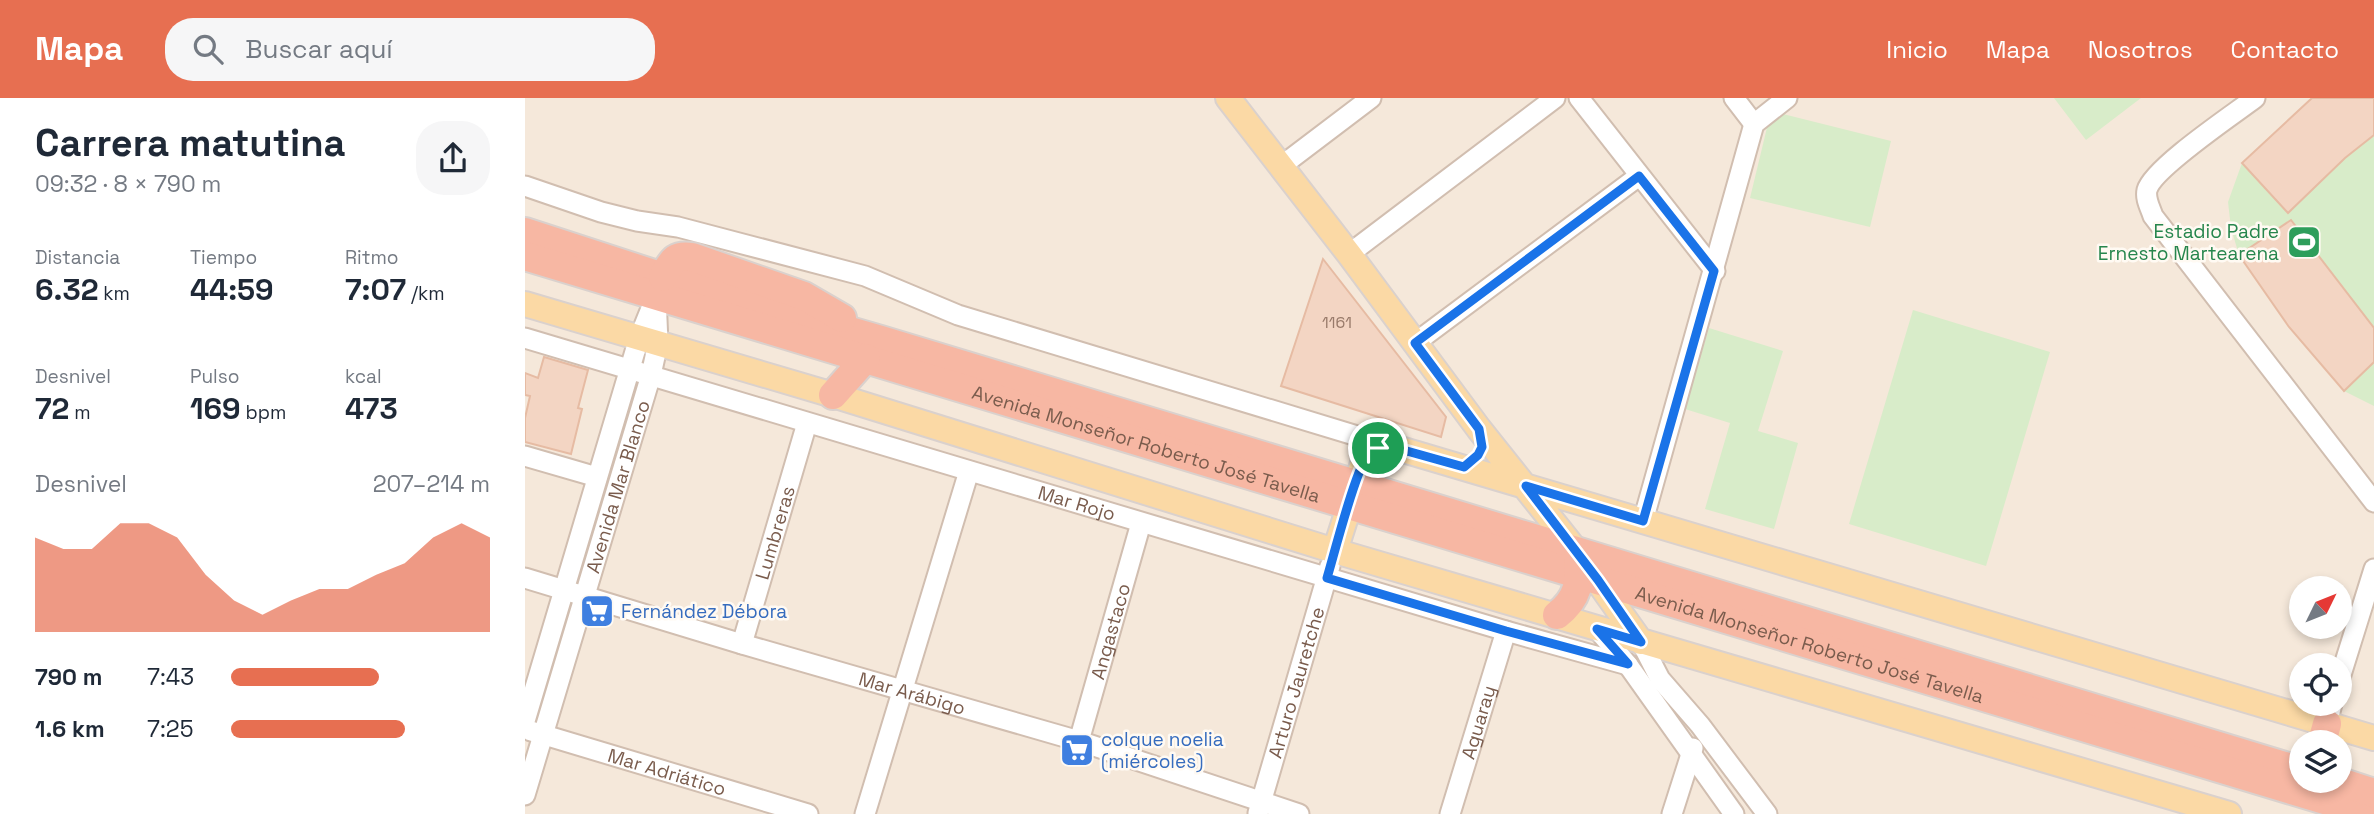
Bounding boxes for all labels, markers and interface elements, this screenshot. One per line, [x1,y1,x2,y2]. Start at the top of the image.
search box [165,18,655,81]
text: Mapa [35,28,123,70]
icon: search [189,30,227,68]
text: Buscar aquí [245,32,393,66]
text: Inicio [1886,34,1948,65]
text: Mapa [1986,34,2050,65]
text: Nosotros [2088,34,2193,65]
text: Contacto [2231,34,2339,65]
text: Carrera matutina [35,119,346,167]
button: share [416,121,490,195]
text: 09:32 · 8 × 790 m [35,169,221,199]
place label: Estadio Padre Ernesto Martearena [2098,219,2279,266]
sports icon: Estadio Padre Ernesto Martearena [2285,223,2323,261]
text: Distancia [35,245,120,270]
text: Tiempo [190,245,257,270]
text: Ritmo [345,245,398,270]
text: 6.32 [35,270,98,309]
text: 44:59 [190,270,274,309]
text: 7:07 [345,270,406,309]
text: km [98,281,130,306]
text: /km [406,281,445,306]
house number: 1161 [1322,312,1352,333]
text: Desnivel [35,364,111,389]
text: Pulso [190,364,239,389]
text: kcal [345,364,382,389]
street label: Avenida Monseñor Roberto José Tavella [969,379,1324,508]
text: 72 [35,389,69,428]
text: 169 [190,389,241,428]
text: 473 [345,389,398,428]
street label: Avenida Mar Blanco [580,397,655,576]
text: m [69,400,91,425]
text: bpm [241,400,286,425]
pin [1348,418,1408,478]
icon: arrive [1359,429,1397,467]
text: Desnivel [35,469,127,499]
text: 207–214 m [373,469,490,499]
street label: Mar Rojo [1035,479,1119,526]
street label: Lumbreras [749,483,800,582]
north arrow [2289,576,2352,639]
map controls [2289,576,2352,793]
street label: Angastaco [1085,580,1136,682]
street label: Avenida Monseñor Roberto José Tavella [1632,580,1987,709]
supermarket icon: Fernández Débora [578,592,616,630]
place label: Fernández Débora [621,599,787,624]
street label: Arturo Jauretche [1262,604,1330,761]
button: locate [2289,653,2352,716]
text: 790 m [35,662,102,692]
text: 7:43 [147,662,194,692]
street label: Mar Arábigo [856,666,968,720]
street label: Aguaray [1455,682,1501,762]
text: 1.6 km [35,714,105,744]
text: 7:25 [147,714,193,744]
place label: colque noelia (miércoles) [1101,727,1224,774]
button: layers [2289,730,2352,793]
supermarket icon: colque noelia (miércoles) [1058,731,1096,769]
street label: Mar Adriático [605,742,729,801]

